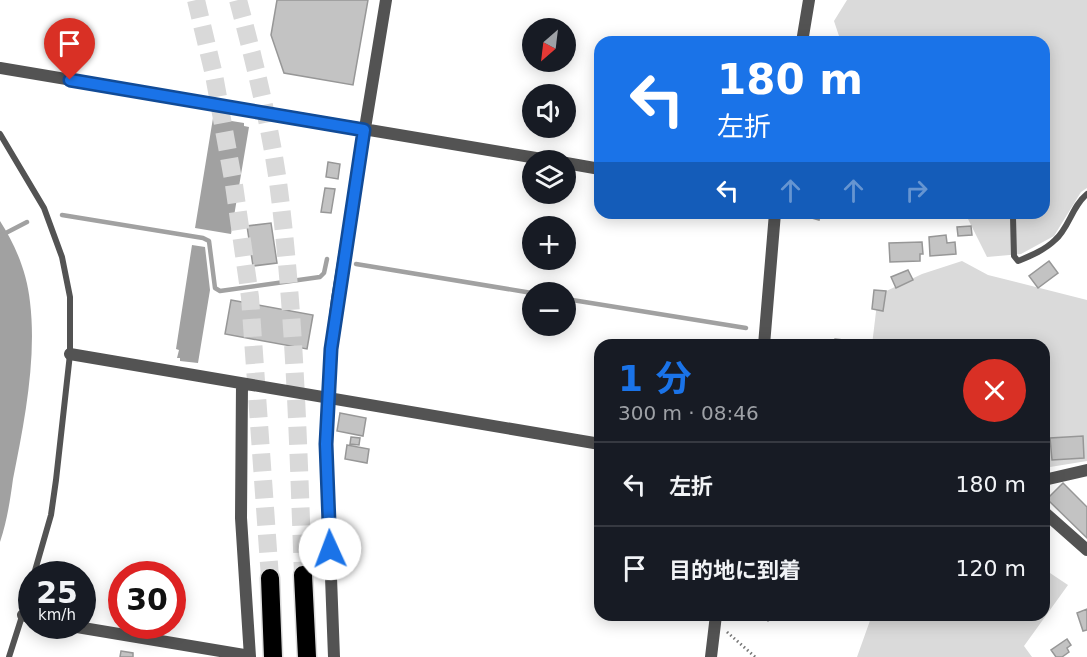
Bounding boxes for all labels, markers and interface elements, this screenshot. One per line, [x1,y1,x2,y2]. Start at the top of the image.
pin [44,18,95,80]
north arrow [522,18,576,72]
map controls [522,18,576,336]
icon: arrive [53,27,86,60]
text: 180 m [717,55,863,104]
icon: left [618,60,696,138]
button: sound [522,84,576,138]
text: 左折 [717,111,771,142]
button: layers [522,150,576,204]
icon: left [711,174,744,207]
icon: ahead [774,174,807,207]
icon: ahead [837,174,870,207]
icon: right [900,174,933,207]
button: + [522,216,576,270]
button: − [522,282,576,336]
text: 1 分 [618,358,692,399]
button: close [963,359,1026,422]
text: 300 m · 08:46 [618,401,759,425]
icon: left [618,468,651,501]
text: 180 m [956,472,1026,497]
text: 左折 [669,474,713,499]
position arrow [298,517,362,581]
icon: arrive [618,552,651,585]
text: 120 m [956,556,1026,581]
text: 目的地に到着 [669,558,801,583]
speed limit sign: 30 [108,561,186,639]
text: 25 [36,575,78,610]
text: km/h [38,606,76,624]

